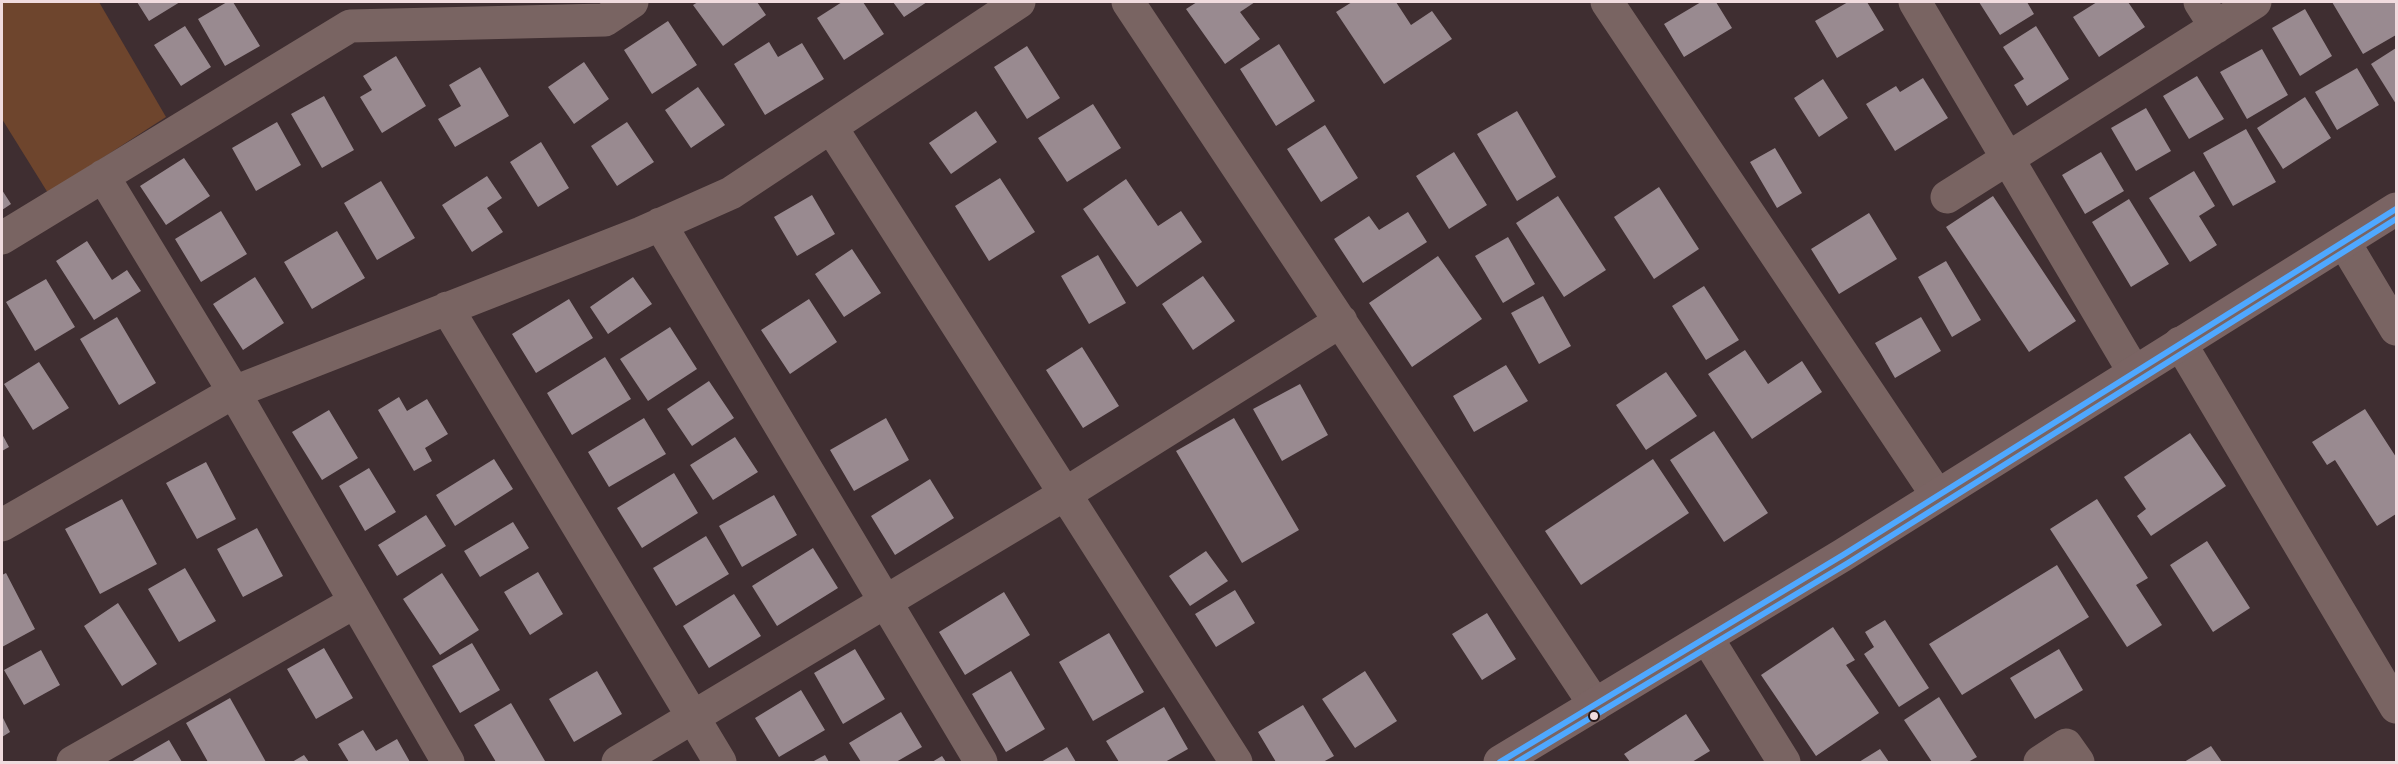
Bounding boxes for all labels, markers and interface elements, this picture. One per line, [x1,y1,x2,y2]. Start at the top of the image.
unlabelled marker [1588,710,1600,722]

